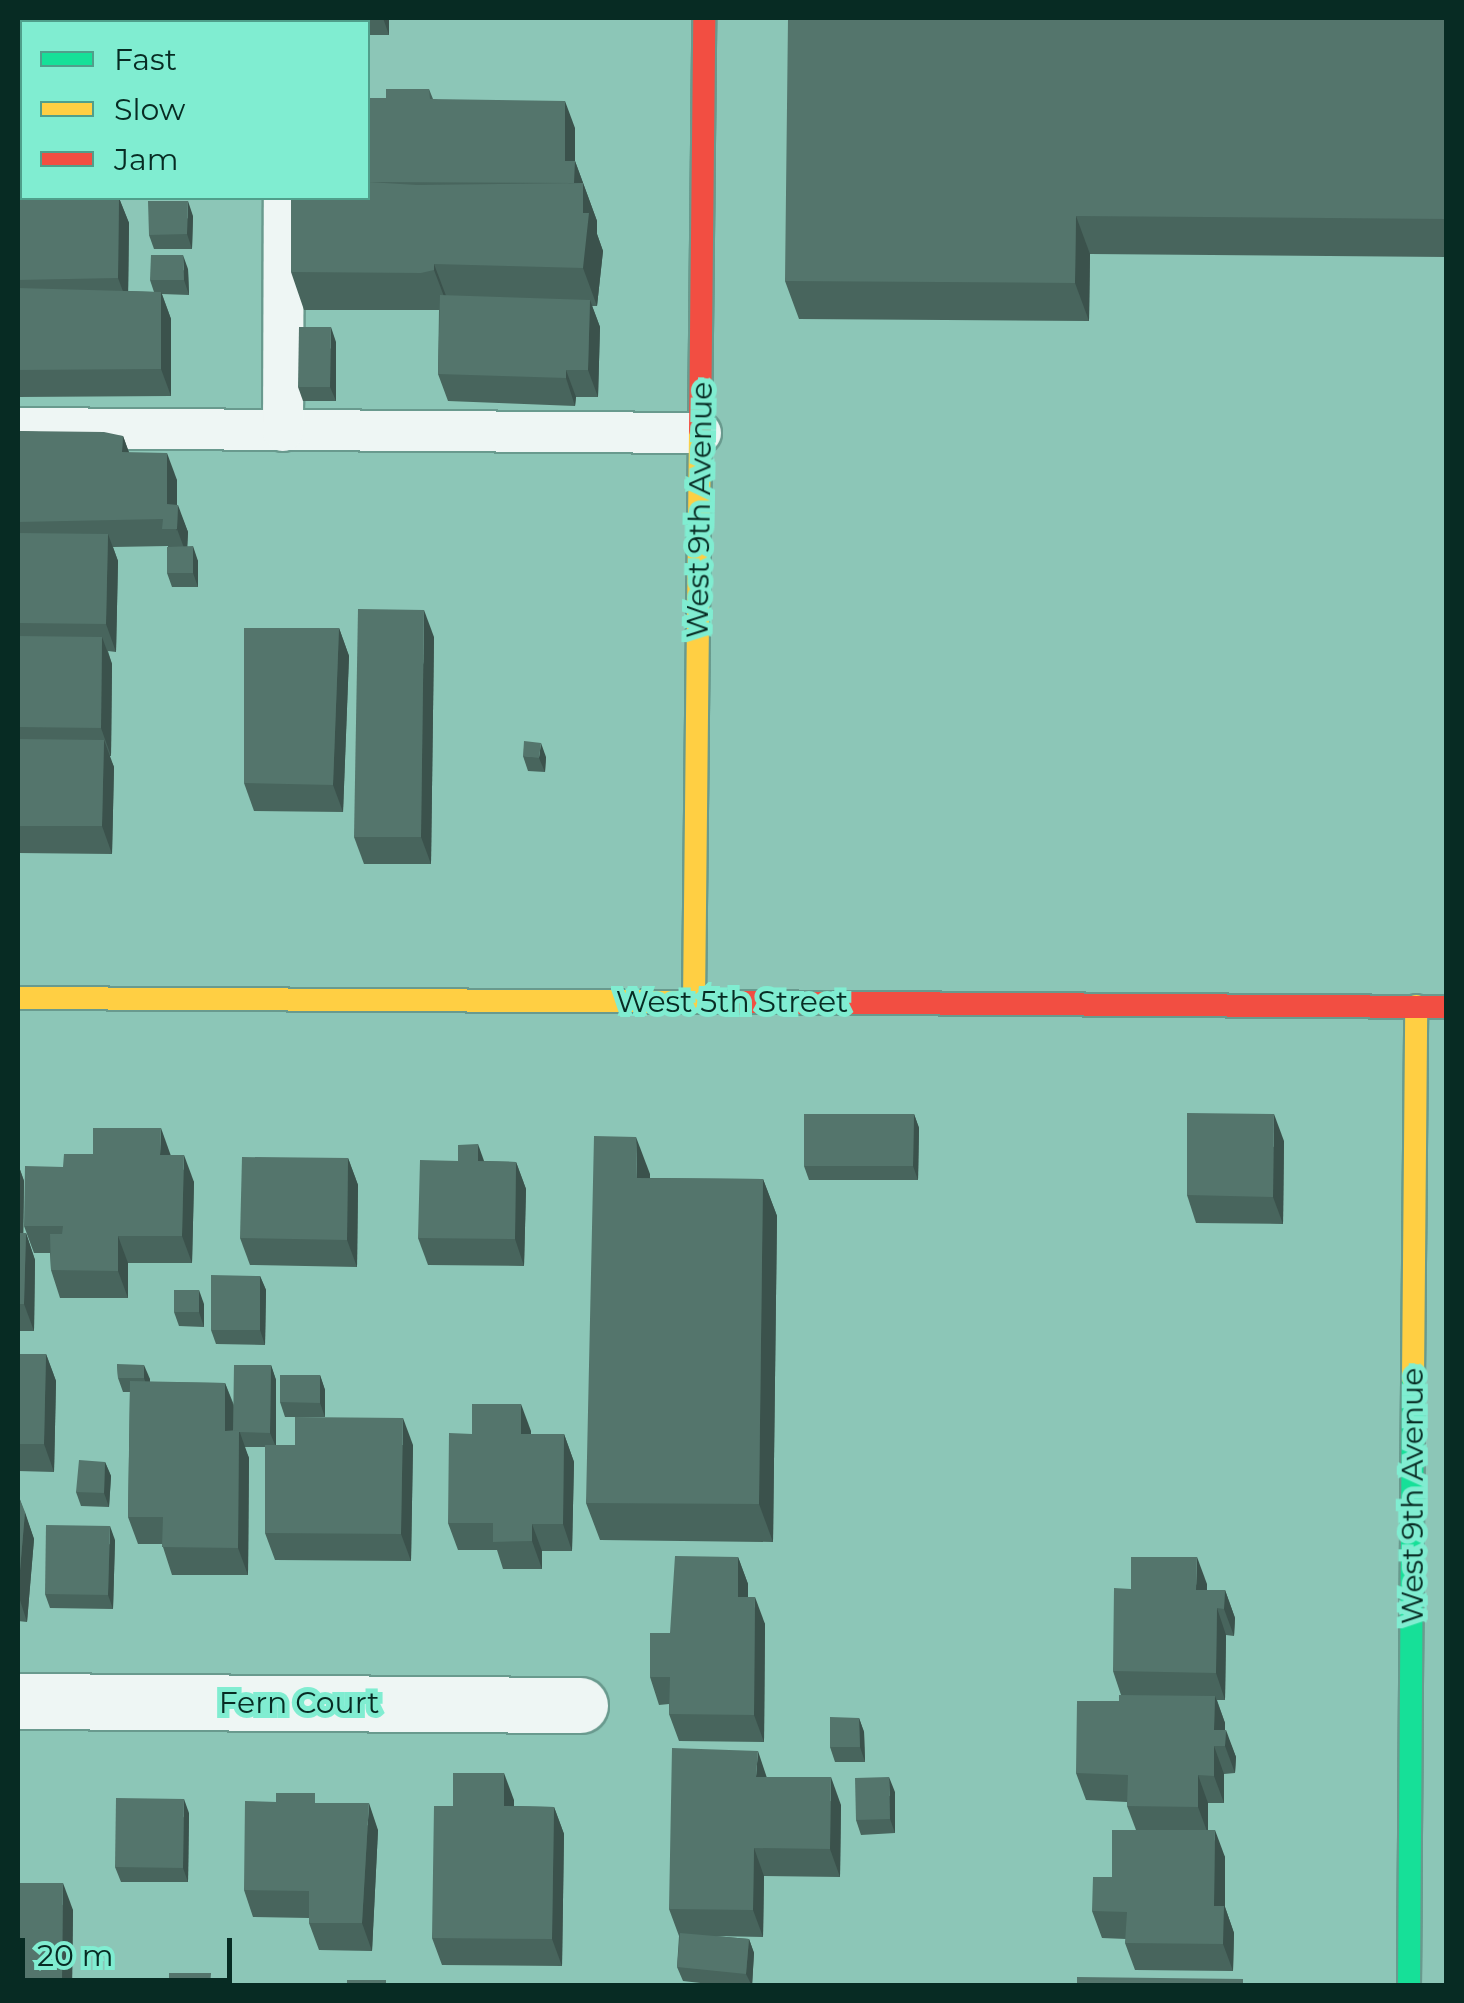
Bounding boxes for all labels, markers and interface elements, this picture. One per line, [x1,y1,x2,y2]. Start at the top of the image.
legend [20,20,370,200]
text: Fast [114,41,177,78]
text: Slow [114,91,185,128]
text: Jam [114,141,179,178]
street label: West 9th Avenue [680,381,720,639]
street label: West 5th Street [616,984,848,1020]
street label: West 9th Avenue [1395,1368,1431,1624]
street label: Fern Court [219,1685,379,1721]
scale bar [25,1918,238,1980]
text: 20 m [37,1937,114,1974]

